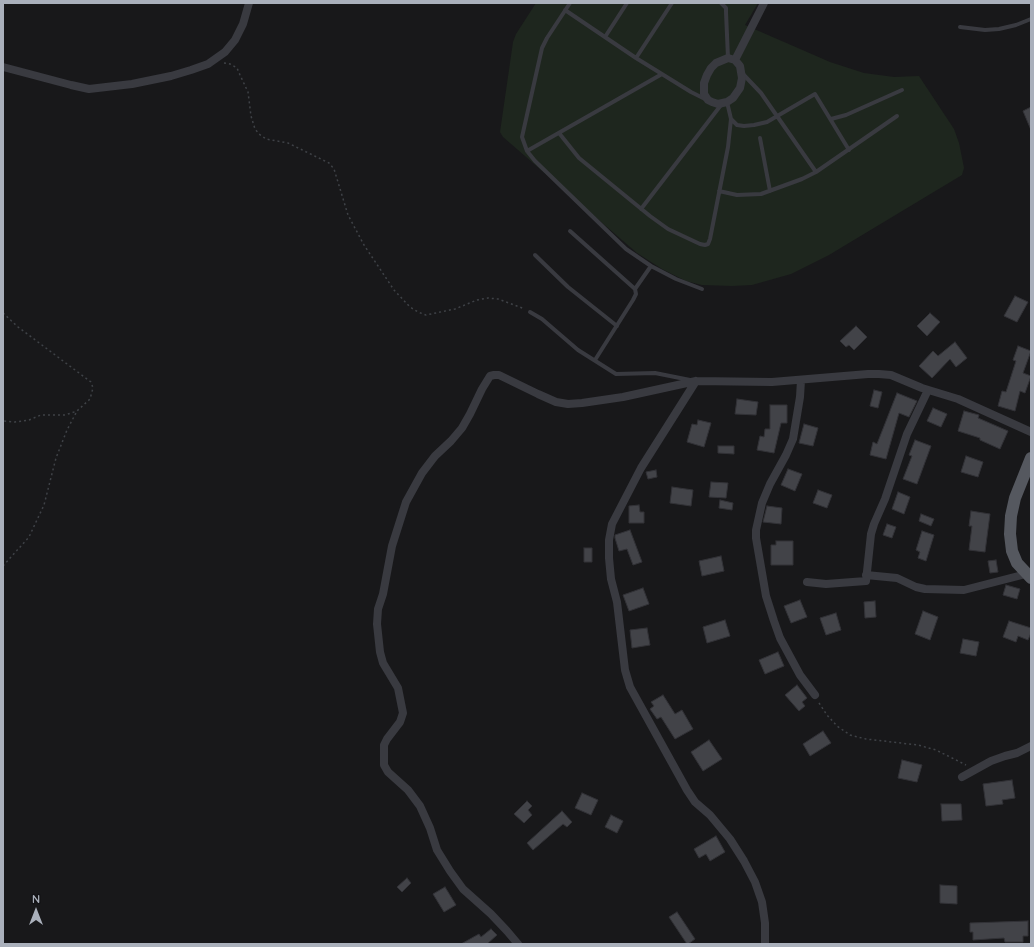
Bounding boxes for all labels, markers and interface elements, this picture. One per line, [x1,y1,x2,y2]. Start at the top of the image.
north arrow [16,891,56,931]
text: N [32,892,40,906]

